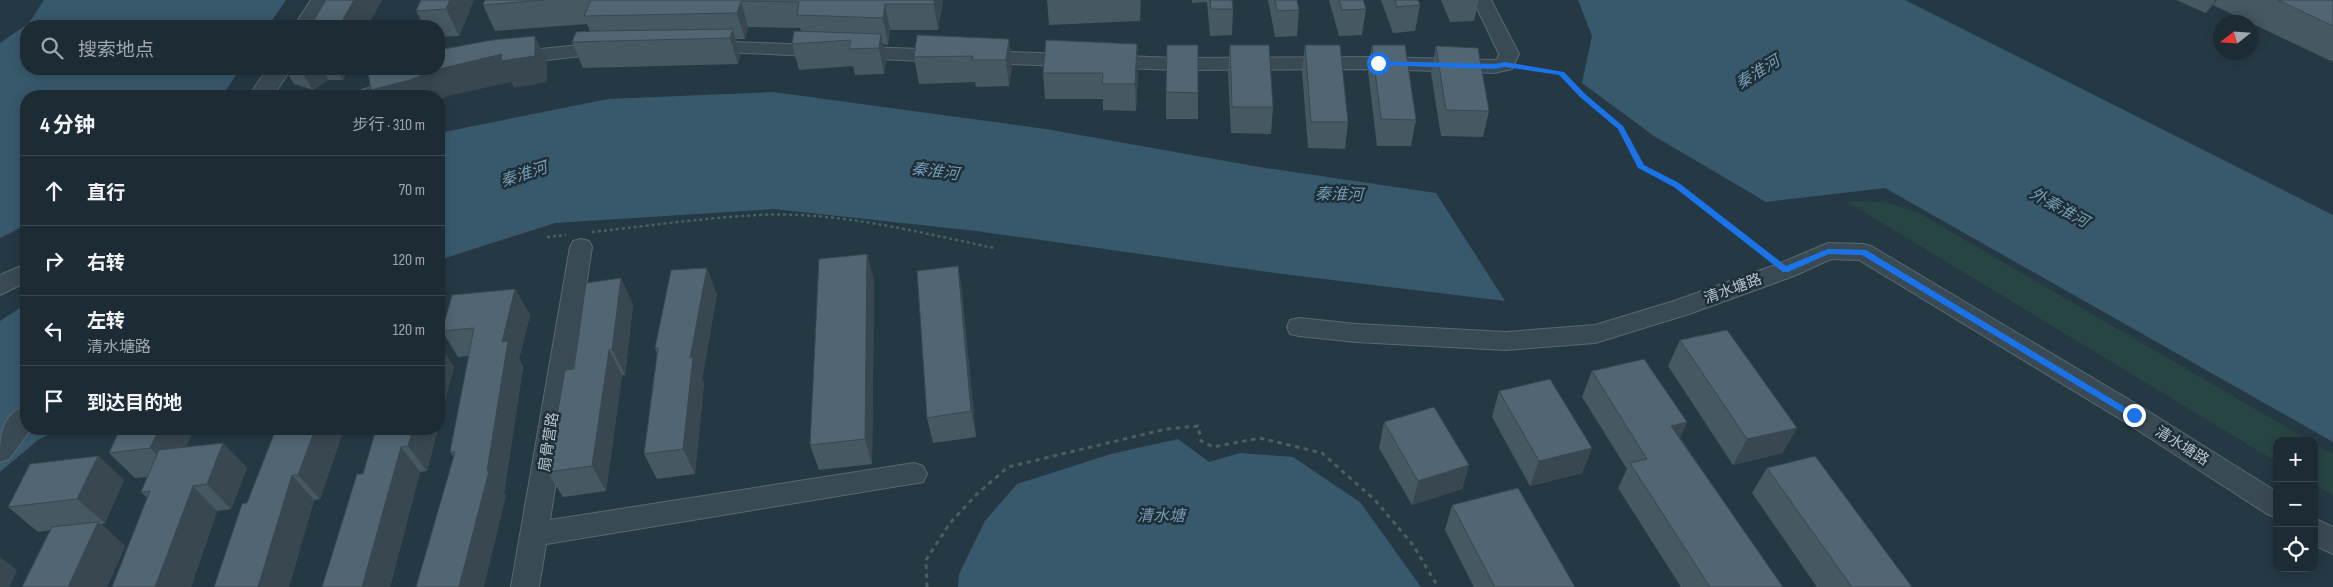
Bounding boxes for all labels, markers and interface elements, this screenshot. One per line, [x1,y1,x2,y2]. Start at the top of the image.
north arrow [2213,15,2258,60]
search box [20,20,445,75]
icon: search [38,34,66,62]
text: 搜索地点 [78,39,154,62]
water label: 秦淮河 [1733,51,1786,94]
route start [1367,52,1390,75]
text: 4 分钟 [40,113,95,138]
text: 步行 · 310 m [352,116,425,135]
water label: 秦淮河 [498,158,553,191]
water label: 秦淮河 [910,160,963,185]
icon: ahead [40,177,68,205]
text: 70 m [399,181,425,200]
text: 直行 [87,182,125,205]
water label: 外秦淮河 [2026,184,2094,233]
water label: 秦淮河 [1315,185,1366,205]
icon: right [40,247,68,275]
text: 120 m [393,251,425,270]
text: 右转 [87,252,125,275]
street label: 清水塘路 [1702,270,1764,308]
text: 左转 [87,310,125,333]
icon: left [40,317,68,345]
text: 120 m [393,321,425,340]
text: 清水塘路 [87,338,151,357]
icon: arrive [40,387,68,415]
text: 到达目的地 [87,392,182,415]
route end [2123,404,2146,427]
street label: 扇骨营路 [535,411,563,473]
street label: 清水塘路 [2152,422,2212,470]
map controls [2273,437,2318,572]
button: + [2273,437,2318,482]
button: − [2273,482,2318,527]
water label: 清水塘 [1137,507,1188,526]
button: locate [2273,527,2318,572]

